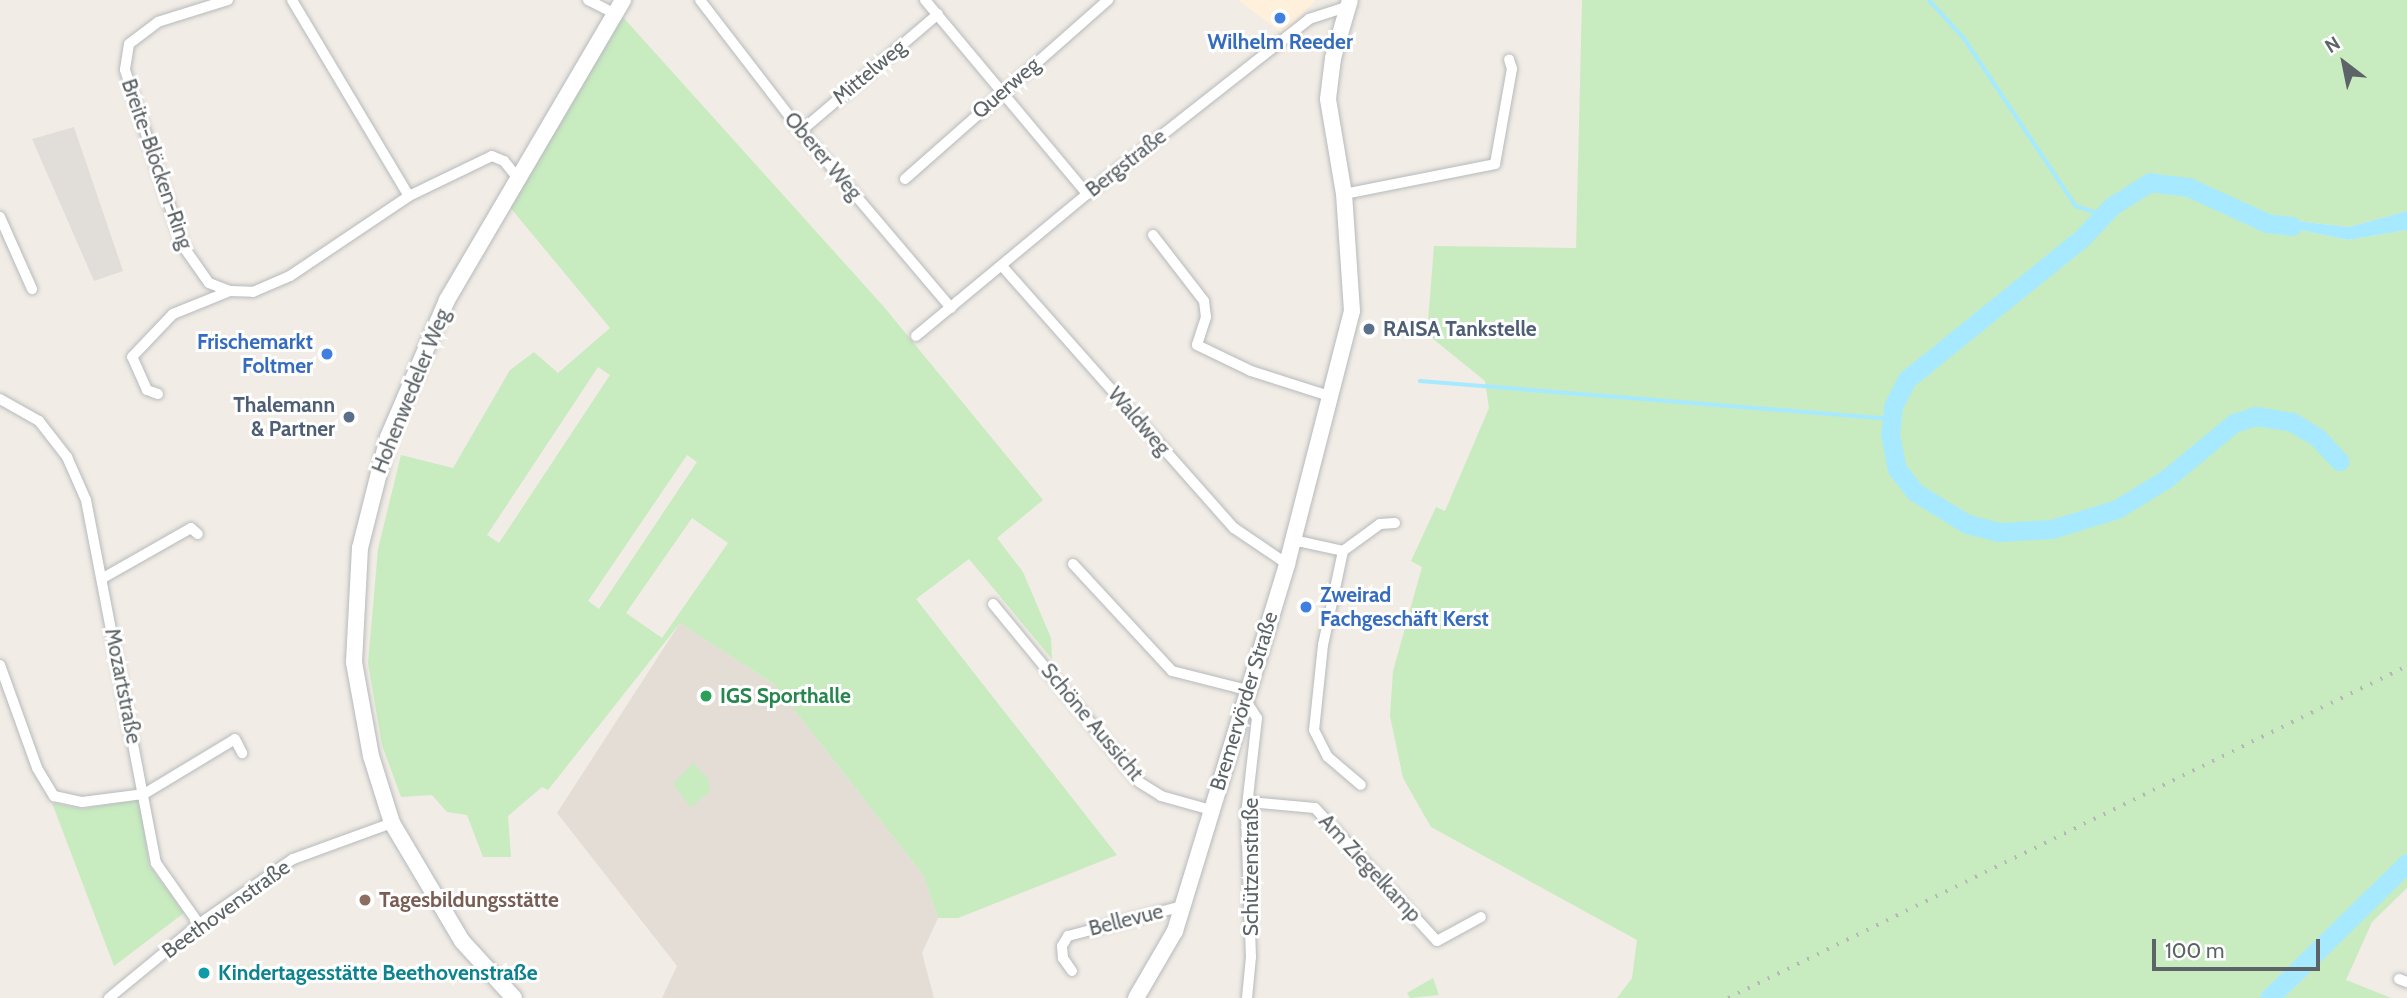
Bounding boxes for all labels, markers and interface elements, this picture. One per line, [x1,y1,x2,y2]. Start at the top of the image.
marker: Wilhelm Reeder [1272,10,1288,26]
north arrow [2309,28,2379,98]
place label: Wilhelm Reeder [1207,29,1353,55]
text: N [2321,31,2344,58]
street label: Mittelweg [827,34,911,110]
street label: Querweg [967,52,1045,124]
street label: Breite-Blöcken-Ring [116,76,198,252]
street label: Oberer Weg [779,107,867,205]
street label: Bergstraße [1081,124,1171,202]
street label: Hohenwedeler Weg [366,305,456,477]
place label: RAISA Tankstelle [1383,316,1537,342]
marker: RAISA Tankstelle [1361,321,1377,337]
place label: Frischemarkt Foltmer [197,329,313,379]
marker: Frischemarkt Foltmer [319,346,335,362]
street label: Waldweg [1103,382,1175,460]
place label: Thalemann & Partner [233,392,335,442]
marker: Thalemann & Partner [341,409,357,425]
place label: Zweirad Fachgeschäft Kerst [1320,582,1489,632]
marker: Zweirad Fachgeschäft Kerst [1298,599,1314,615]
street label: Bremervörder Straße [1205,609,1283,793]
street label: Mozartstraße [99,626,147,746]
street label: Schöne Aussicht [1036,658,1148,786]
place label: IGS Sporthalle [720,683,851,709]
marker: IGS Sporthalle [698,688,714,704]
street label: Schützenstraße [1238,798,1264,936]
street label: Am Ziegelkamp [1314,809,1426,927]
street label: Beethovenstraße [157,854,295,964]
place label: Tagesbildungsstätte [379,887,559,913]
marker: Tagesbildungsstätte [357,892,373,908]
street label: Bellevue [1086,899,1166,941]
scale bar [2155,925,2323,969]
text: 100 m [2165,938,2224,963]
place label: Kindertagesstätte Beethovenstraße [218,960,538,986]
marker: Kindertagesstätte Beethovenstraße [196,965,212,981]

